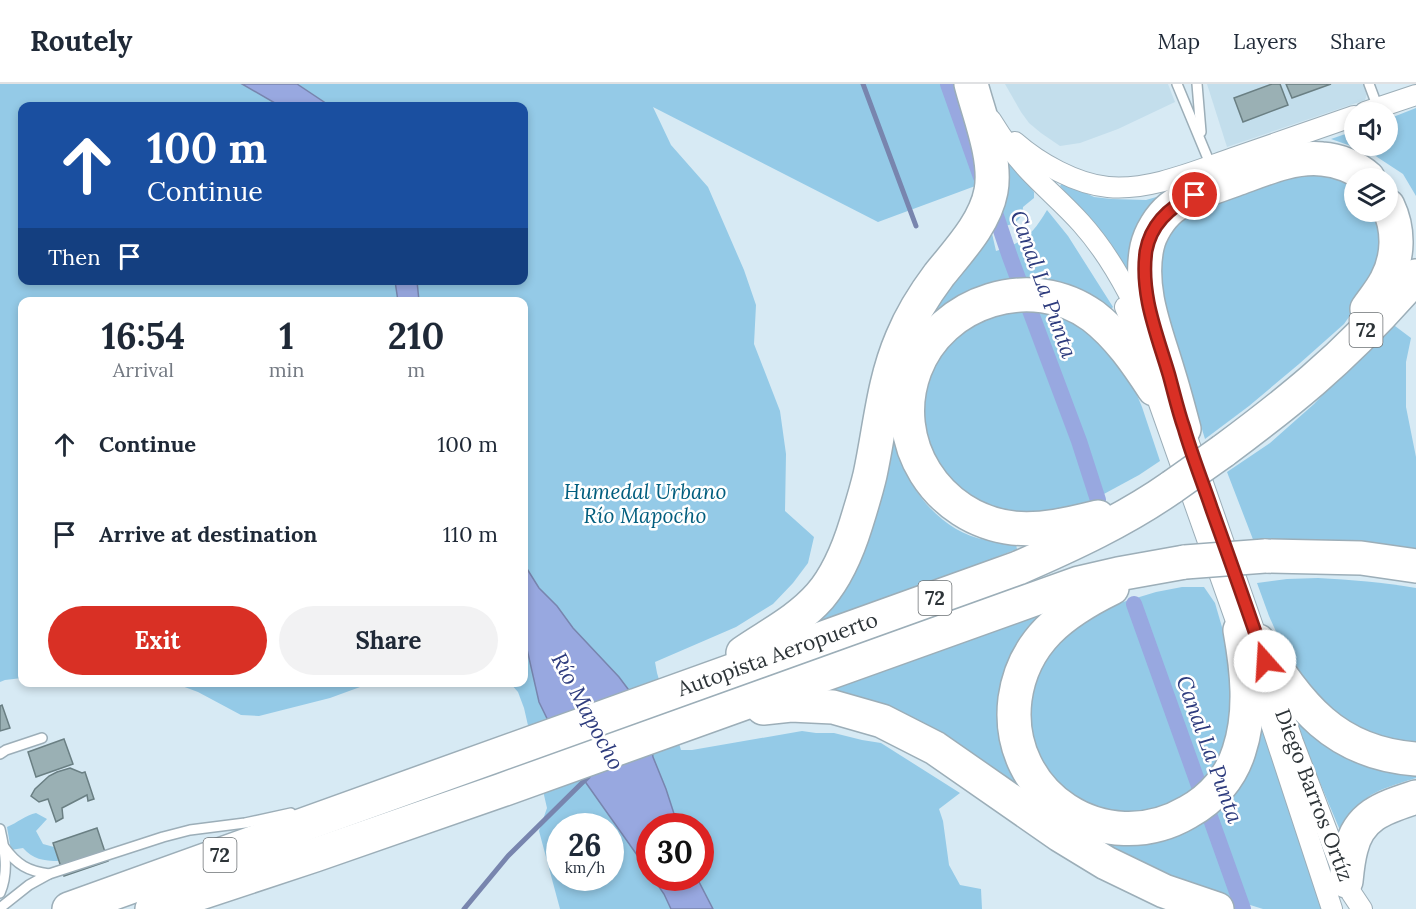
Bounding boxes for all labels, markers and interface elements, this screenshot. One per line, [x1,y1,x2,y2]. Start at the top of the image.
text: Routely [30,23,132,59]
text: Map [1157,28,1200,55]
text: Layers [1233,28,1297,55]
text: Share [1330,28,1386,55]
map controls [1344,102,1398,222]
button: sound [1344,102,1398,156]
text: 100 m [147,121,267,175]
icon: ahead [48,126,126,204]
button: layers [1344,168,1398,222]
pin [1169,169,1220,220]
text: Continue [147,174,263,208]
icon: arrive [1178,178,1211,211]
water label: Canal La Punta [1004,206,1084,363]
icon: arrive [113,240,146,273]
text: Then [48,243,101,271]
text: 16:54 [101,313,185,359]
text: 1 [279,313,294,359]
text: 210 [388,313,445,359]
road number: 72 [1350,313,1382,347]
text: Arrival [113,357,174,382]
text: min [269,357,304,382]
text: m [407,357,425,382]
icon: ahead [48,428,81,461]
text: Continue [99,430,196,458]
text: 100 m [437,430,498,458]
park label: Humedal Urbano Río Mapocho [564,478,726,529]
icon: arrive [48,518,81,551]
text: Arrive at destination [99,520,317,548]
text: 110 m [443,520,498,548]
road number: 72 [918,581,952,615]
button: Exit [48,606,267,675]
button: Share [279,606,498,675]
street label: Autopista Aeropuerto [673,606,881,703]
position arrow [1233,629,1297,693]
water label: Río Mapocho [545,648,631,774]
water label: Canal La Punta [1170,671,1250,828]
street label: Diego Barros Ortíz [1269,705,1360,885]
speed limit sign: 30 [636,813,714,891]
text: 26 [568,826,602,864]
road number: 72 [204,838,236,872]
text: km/h [565,858,605,877]

